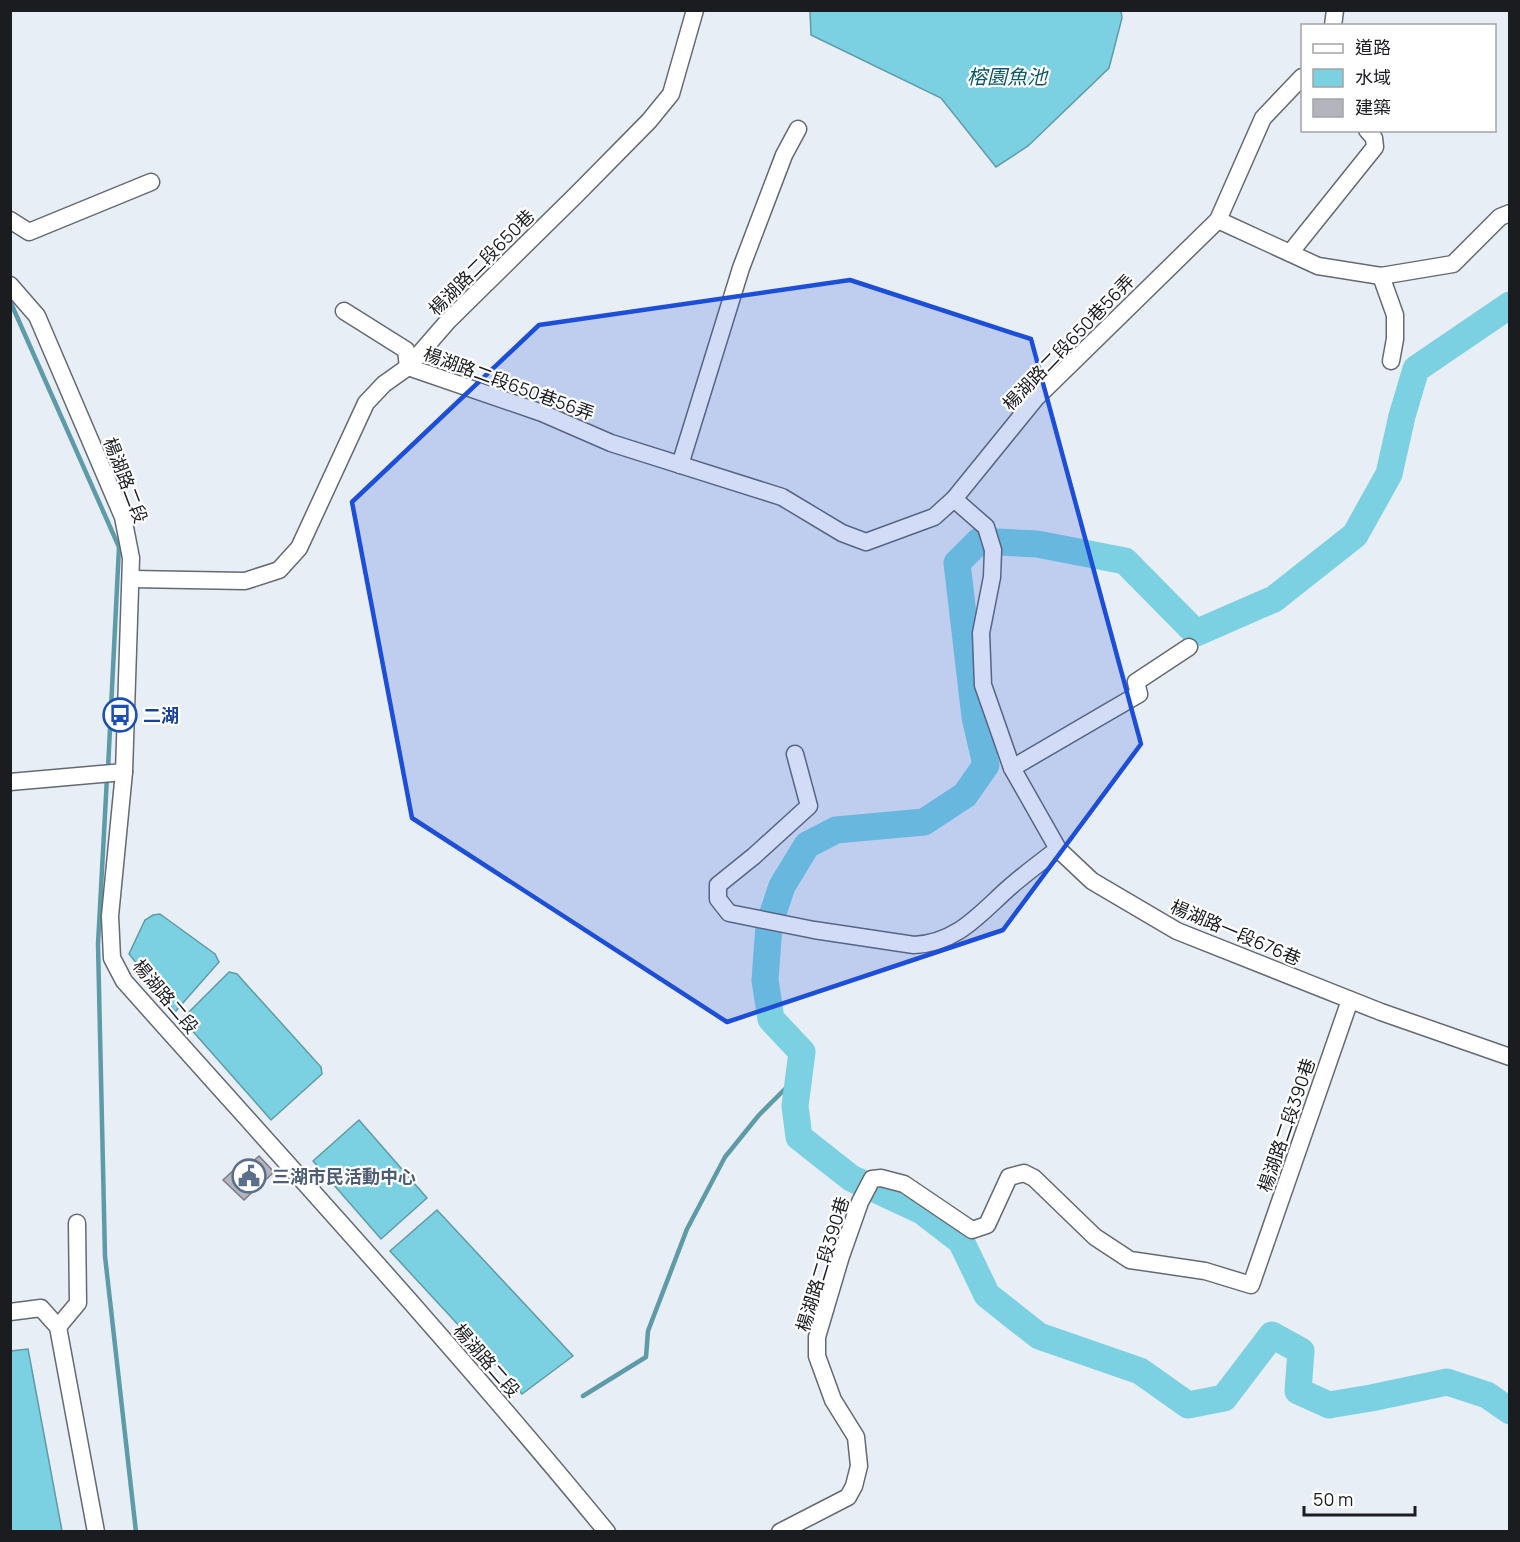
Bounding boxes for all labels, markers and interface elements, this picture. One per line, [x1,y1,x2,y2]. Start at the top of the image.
legend [1301,24,1496,132]
text: 道路 [1355,35,1391,59]
water label: 榕園魚池 [967,63,1049,90]
text: 水域 [1355,65,1391,89]
text: 建築 [1355,95,1391,119]
street label: 楊湖路二段650巷 [423,204,539,320]
street label: 楊湖路二段650巷56弄 [997,269,1139,415]
street label: 楊湖路二段650巷56弄 [420,341,598,425]
street label: 楊湖路二段 [99,434,153,526]
bus stop icon: 二湖 [102,697,138,733]
place label: 二湖 [143,703,179,727]
street label: 楊湖路一段676巷 [1167,894,1305,970]
street label: 楊湖路二段 [128,954,204,1038]
street label: 楊湖路二段390巷 [1252,1055,1320,1195]
public building icon: 三湖市民活動中心 [231,1158,267,1194]
place label: 三湖市民活動中心 [272,1164,416,1188]
street label: 楊湖路二段390巷 [790,1193,854,1335]
street label: 楊湖路二段 [448,1318,526,1402]
scale bar [1304,1479,1415,1517]
text: 50 m [1313,1487,1353,1511]

